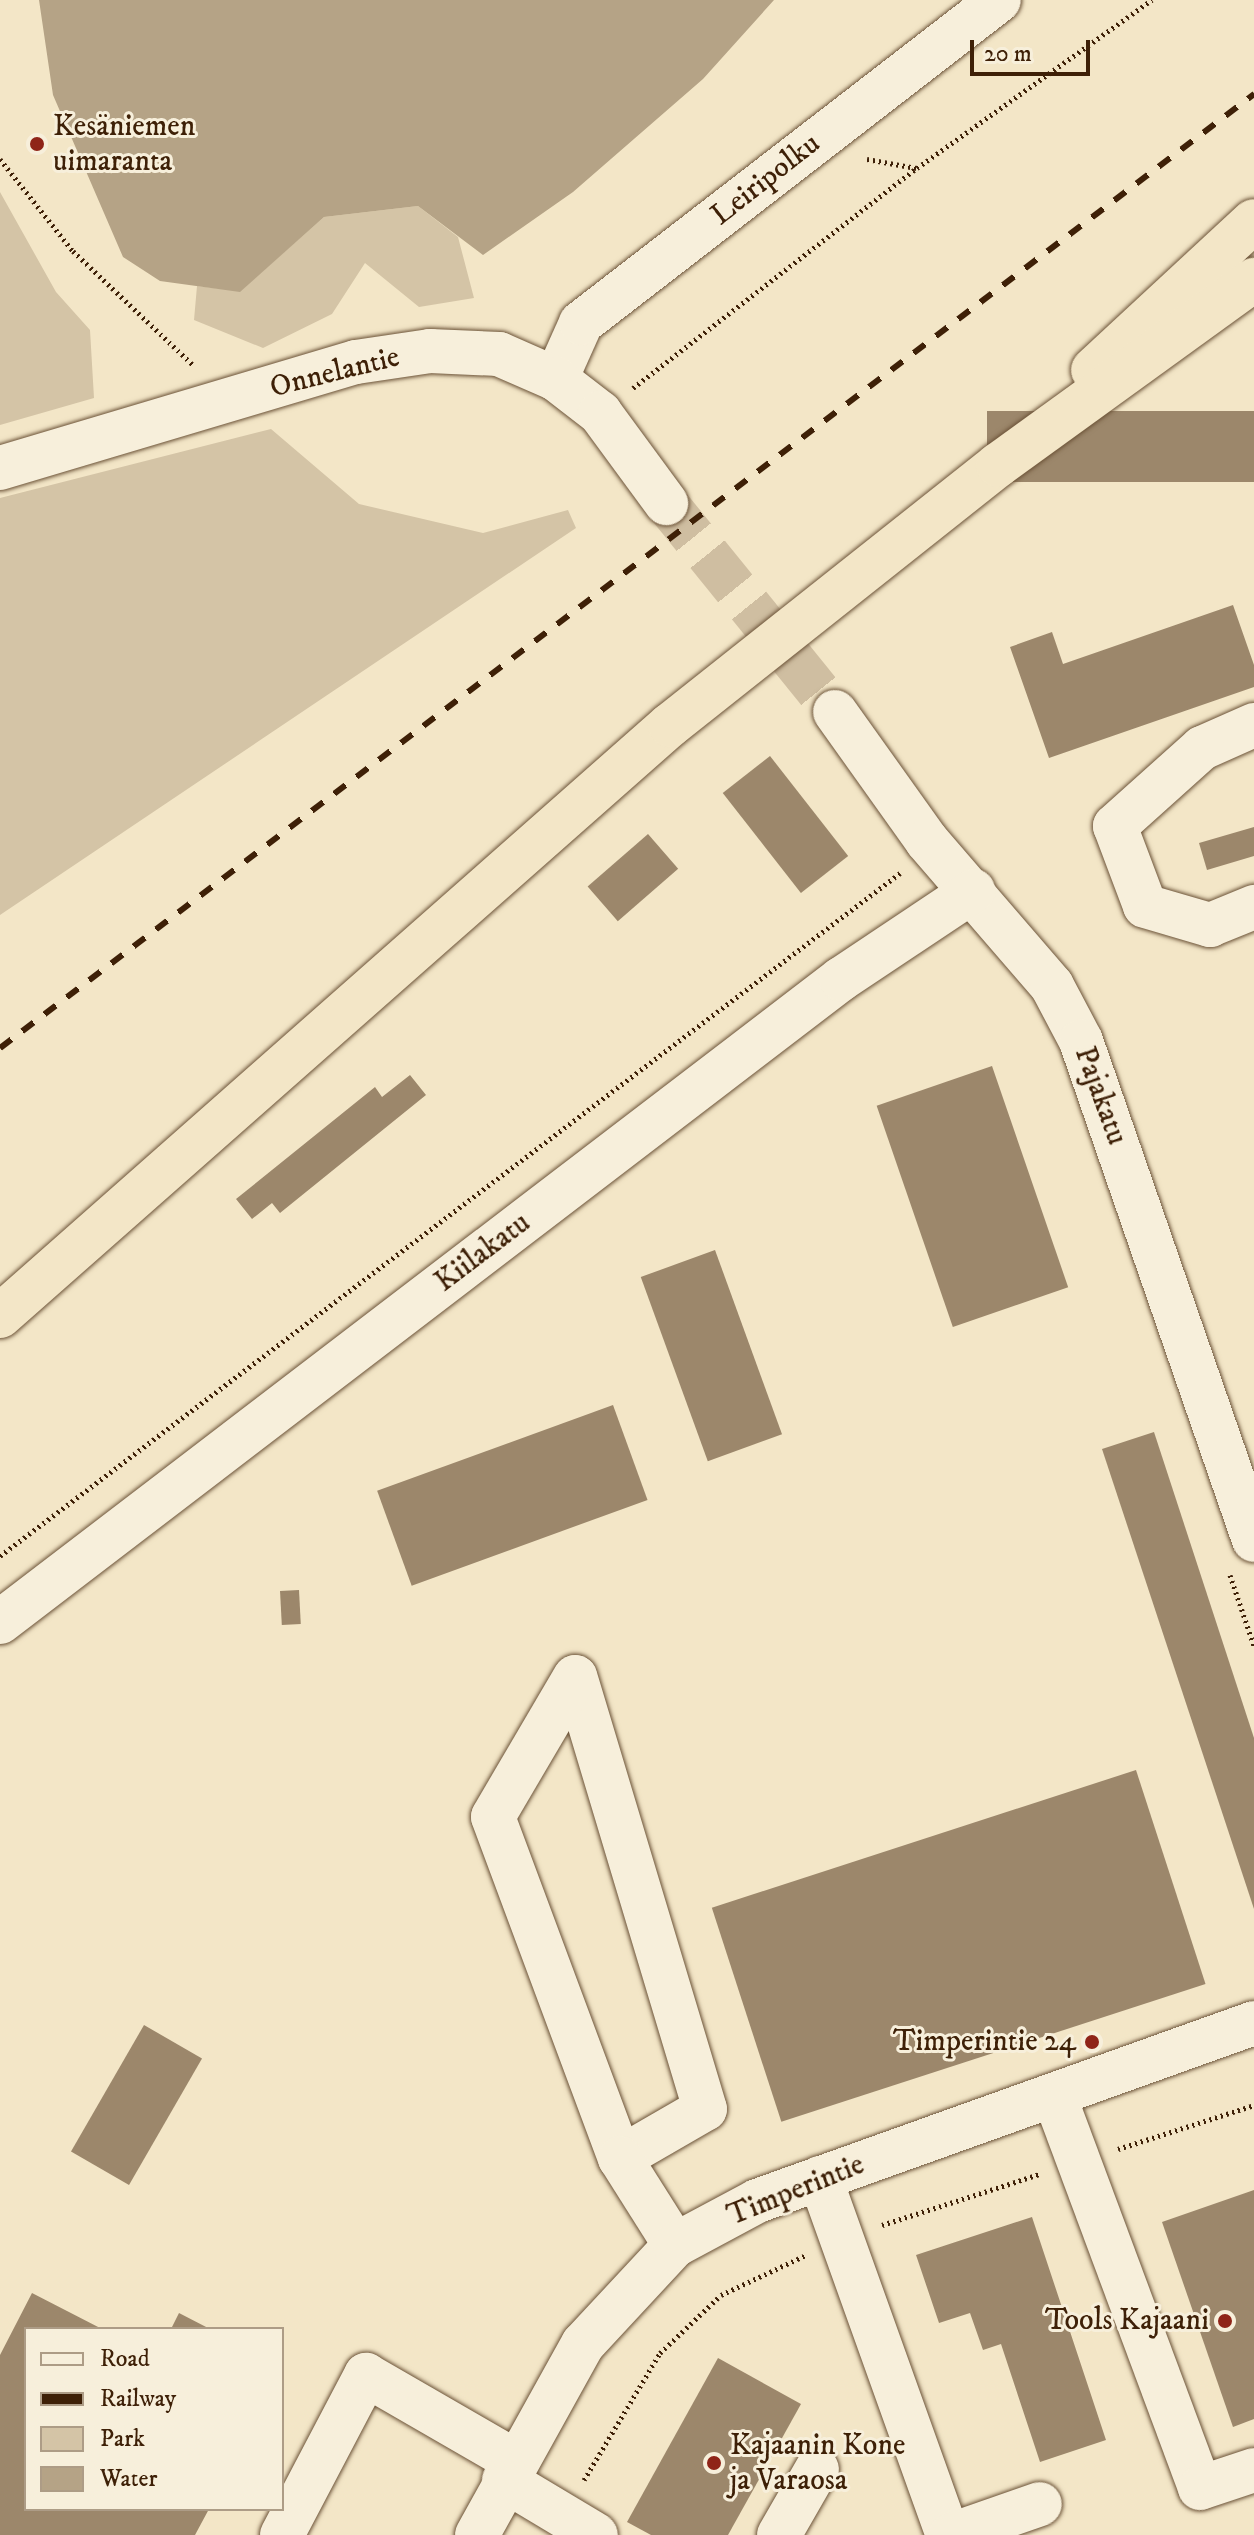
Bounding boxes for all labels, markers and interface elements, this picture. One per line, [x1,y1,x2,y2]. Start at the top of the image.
scale bar [974,24,1094,74]
text: 20 m [984,39,1032,69]
place label: Kesäniemen uimaranta [53,109,195,180]
street label: Leiripolku [704,126,828,234]
marker: Kesäniemen uimaranta [28,135,46,153]
street label: Onnelantie [267,340,403,406]
street label: Pajakatu [1066,1042,1134,1150]
street label: Kiilakatu [428,1206,538,1300]
place label: Timperintie 24 [893,2024,1076,2060]
marker: Timperintie 24 [1083,2033,1101,2051]
street label: Timperintie [722,2147,870,2235]
place label: Tools Kajaani [1045,2303,1209,2339]
marker: Tools Kajaani [1216,2312,1234,2330]
legend [24,2327,284,2511]
text: Road [100,2344,150,2374]
text: Railway [100,2384,176,2414]
text: Park [100,2424,145,2454]
place label: Kajaanin Kone ja Varaosa [730,2428,905,2498]
marker: Kajaanin Kone ja Varaosa [705,2454,723,2472]
text: Water [100,2464,157,2494]

